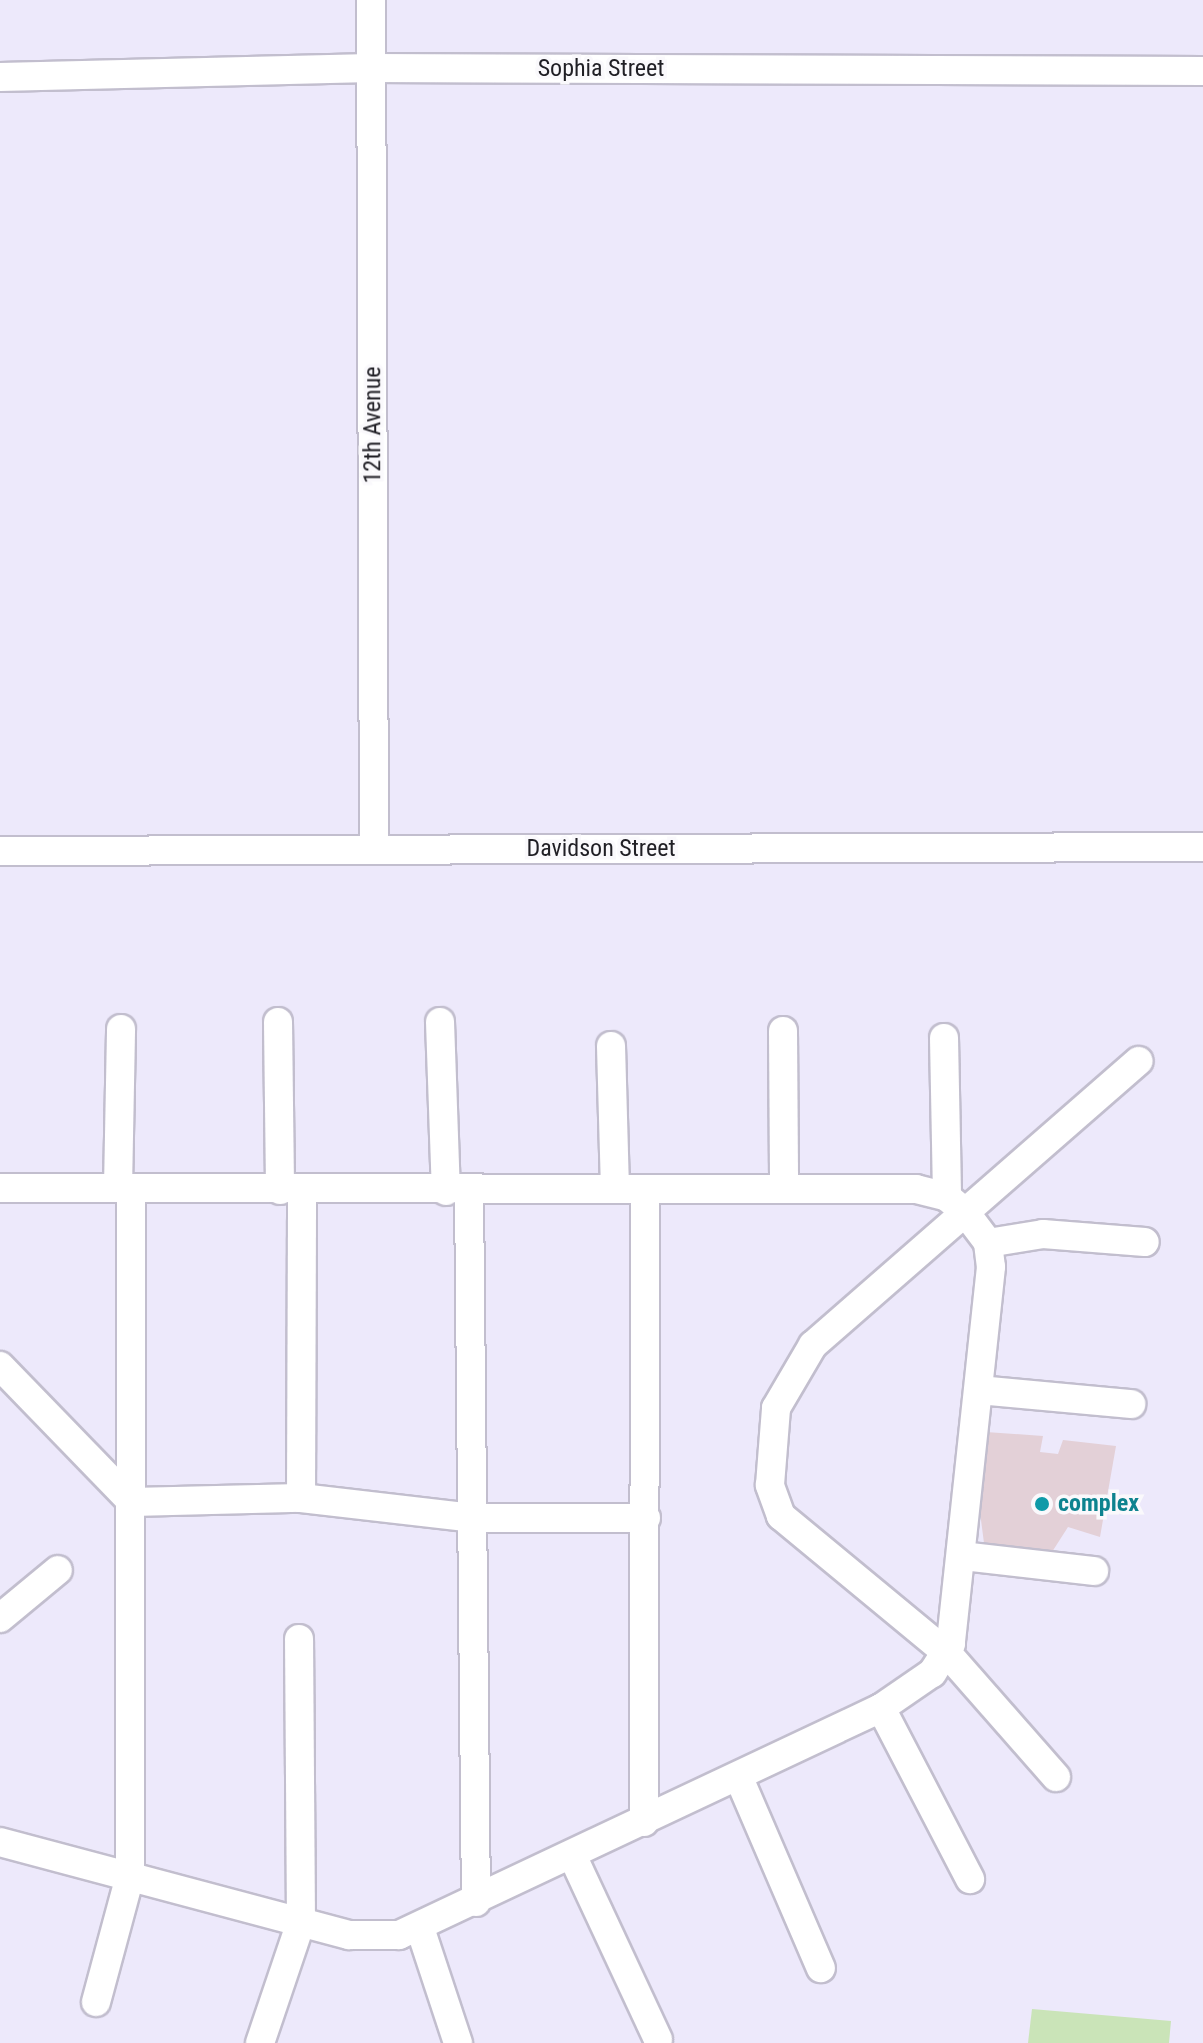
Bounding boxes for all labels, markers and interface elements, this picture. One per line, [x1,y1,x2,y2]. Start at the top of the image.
street label: Sophia Street [538,55,664,83]
street label: 12th Avenue [359,367,387,483]
street label: Davidson Street [526,835,676,863]
place label: complex [1058,1490,1139,1518]
marker: complex [1033,1495,1051,1513]

